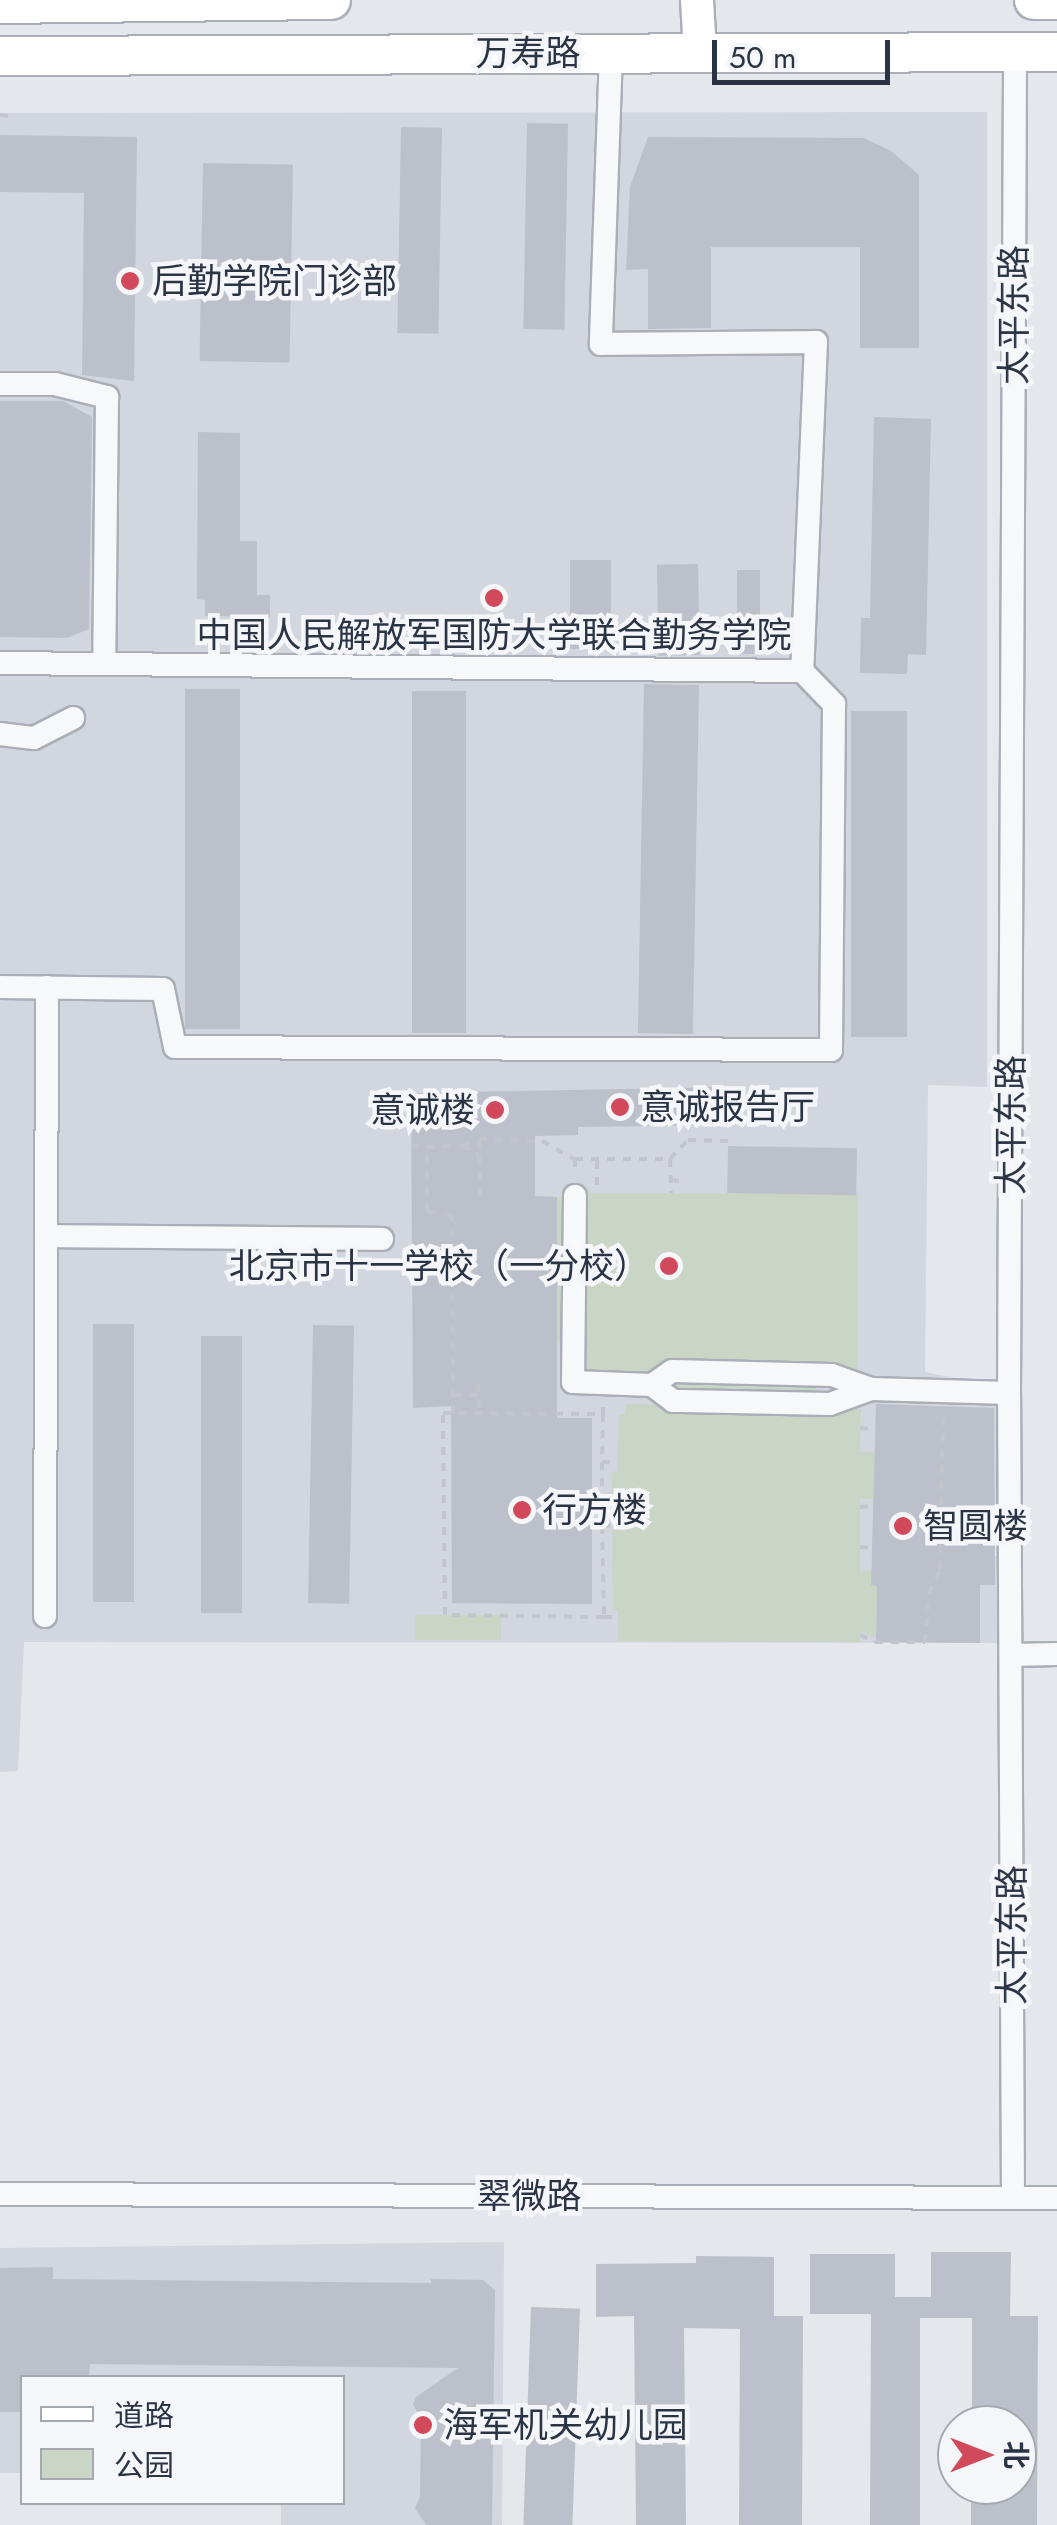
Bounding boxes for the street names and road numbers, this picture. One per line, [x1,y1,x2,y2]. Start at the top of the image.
street label: 万寿路 [476,32,580,74]
street label: 太平东路 [993,245,1035,385]
street label: 太平东路 [990,1055,1032,1195]
street label: 太平东路 [991,1865,1033,2005]
street label: 翠微路 [477,2175,581,2217]

